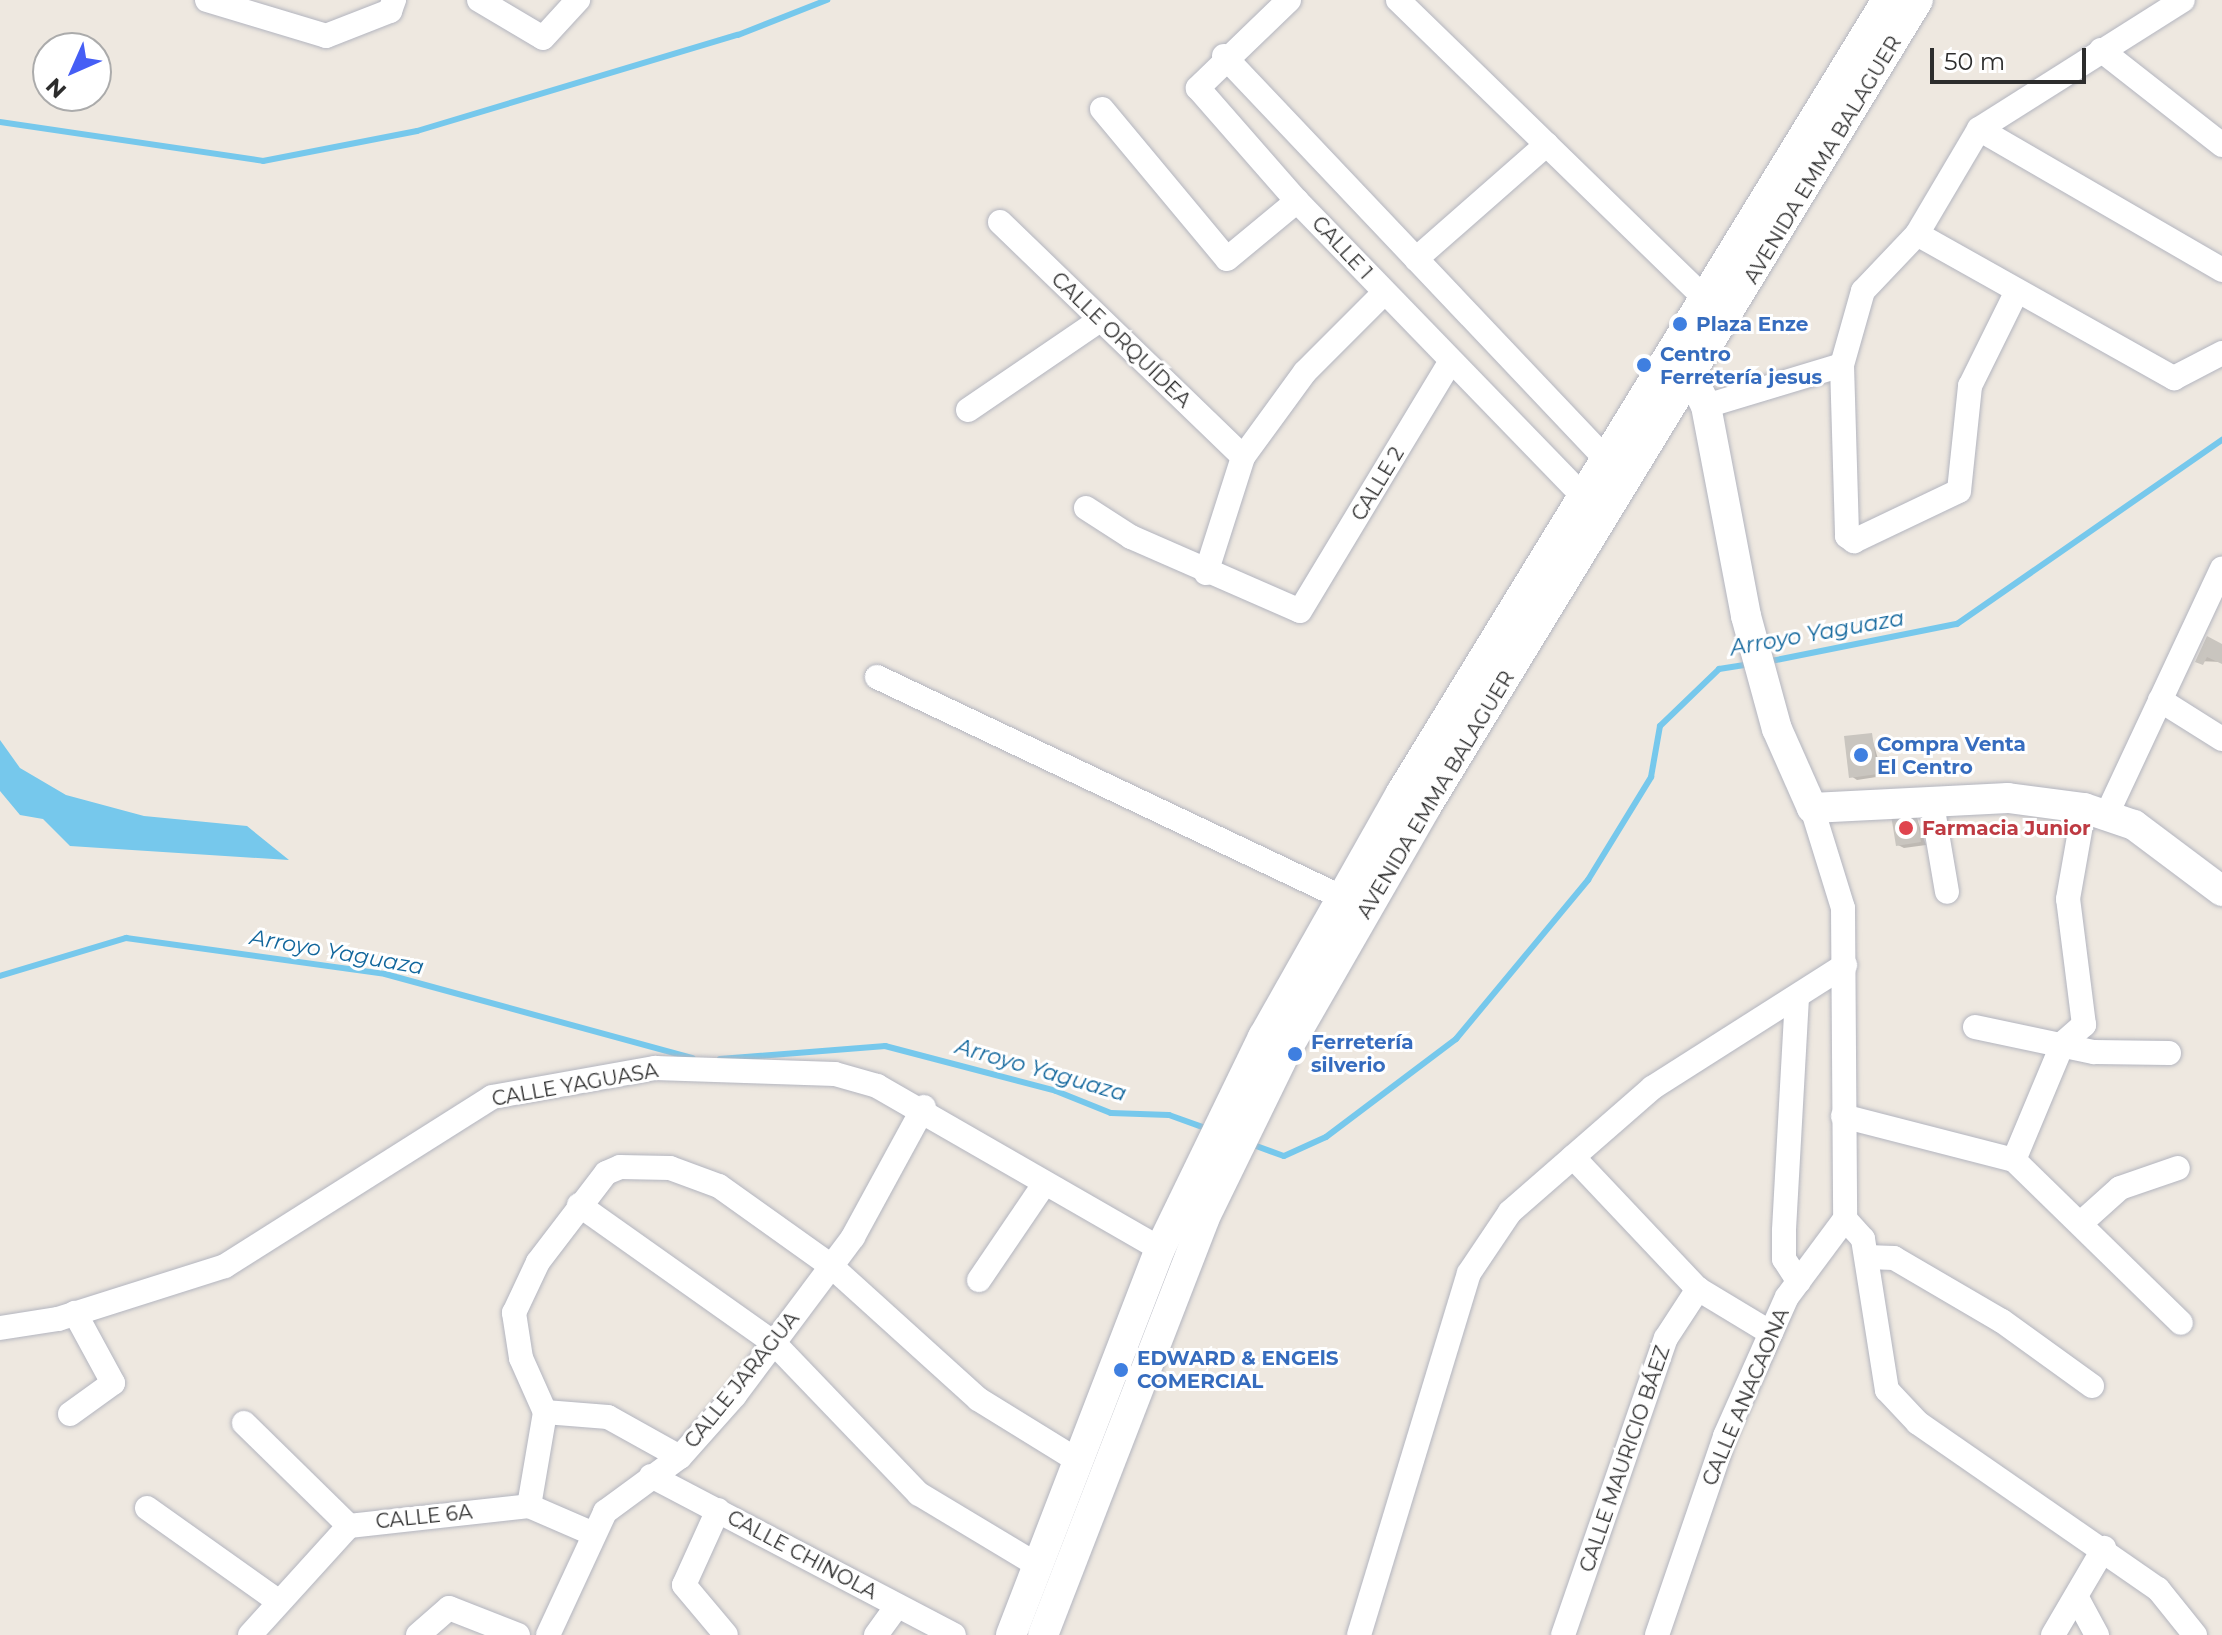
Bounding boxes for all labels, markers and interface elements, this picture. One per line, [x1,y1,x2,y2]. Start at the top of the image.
north arrow [32,32,112,112]
street label: AVENIDA EMMA BALAGUER [1739,32,1907,288]
scale bar [1934,32,2090,82]
text: 50 m [1944,47,2005,76]
text: N [40,72,72,104]
street label: CALLE 1 [1307,211,1377,285]
street label: CALLE ORQUÍDEA [1046,267,1196,413]
place label: Plaza Enze [1696,312,1808,336]
marker: Plaza Enze [1671,315,1689,333]
place label: Centro Ferretería jesus [1660,342,1822,389]
marker: Centro Ferretería jesus [1635,356,1653,374]
street label: CALLE 2 [1347,443,1409,525]
water label: Arroyo Yaguaza [1728,605,1906,661]
street label: AVENIDA EMMA BALAGUER [1352,667,1520,923]
place label: Compra Venta El Centro [1877,732,2026,779]
marker: Compra Venta El Centro [1852,746,1870,764]
place label: Farmacia Junior [1922,816,2091,840]
marker: Farmacia Junior [1897,819,1915,837]
water label: Arroyo Yaguaza [248,924,426,980]
place label: Ferretería silverio [1311,1030,1414,1077]
water label: Arroyo Yaguaza [953,1033,1129,1107]
marker: Ferretería silverio [1286,1045,1304,1063]
street label: CALLE YAGUASA [490,1059,660,1111]
street label: CALLE ANACAONA [1698,1305,1794,1489]
street label: CALLE JARAGUA [680,1307,804,1453]
street label: CALLE MAURICIO BÁEZ [1575,1343,1675,1575]
place label: EDWARD & ENGElS COMERCIAL [1137,1346,1339,1393]
marker: EDWARD & ENGElS COMERCIAL [1112,1361,1130,1379]
street label: CALLE 6A [375,1500,473,1534]
street label: CALLE CHINOLA [723,1505,881,1605]

